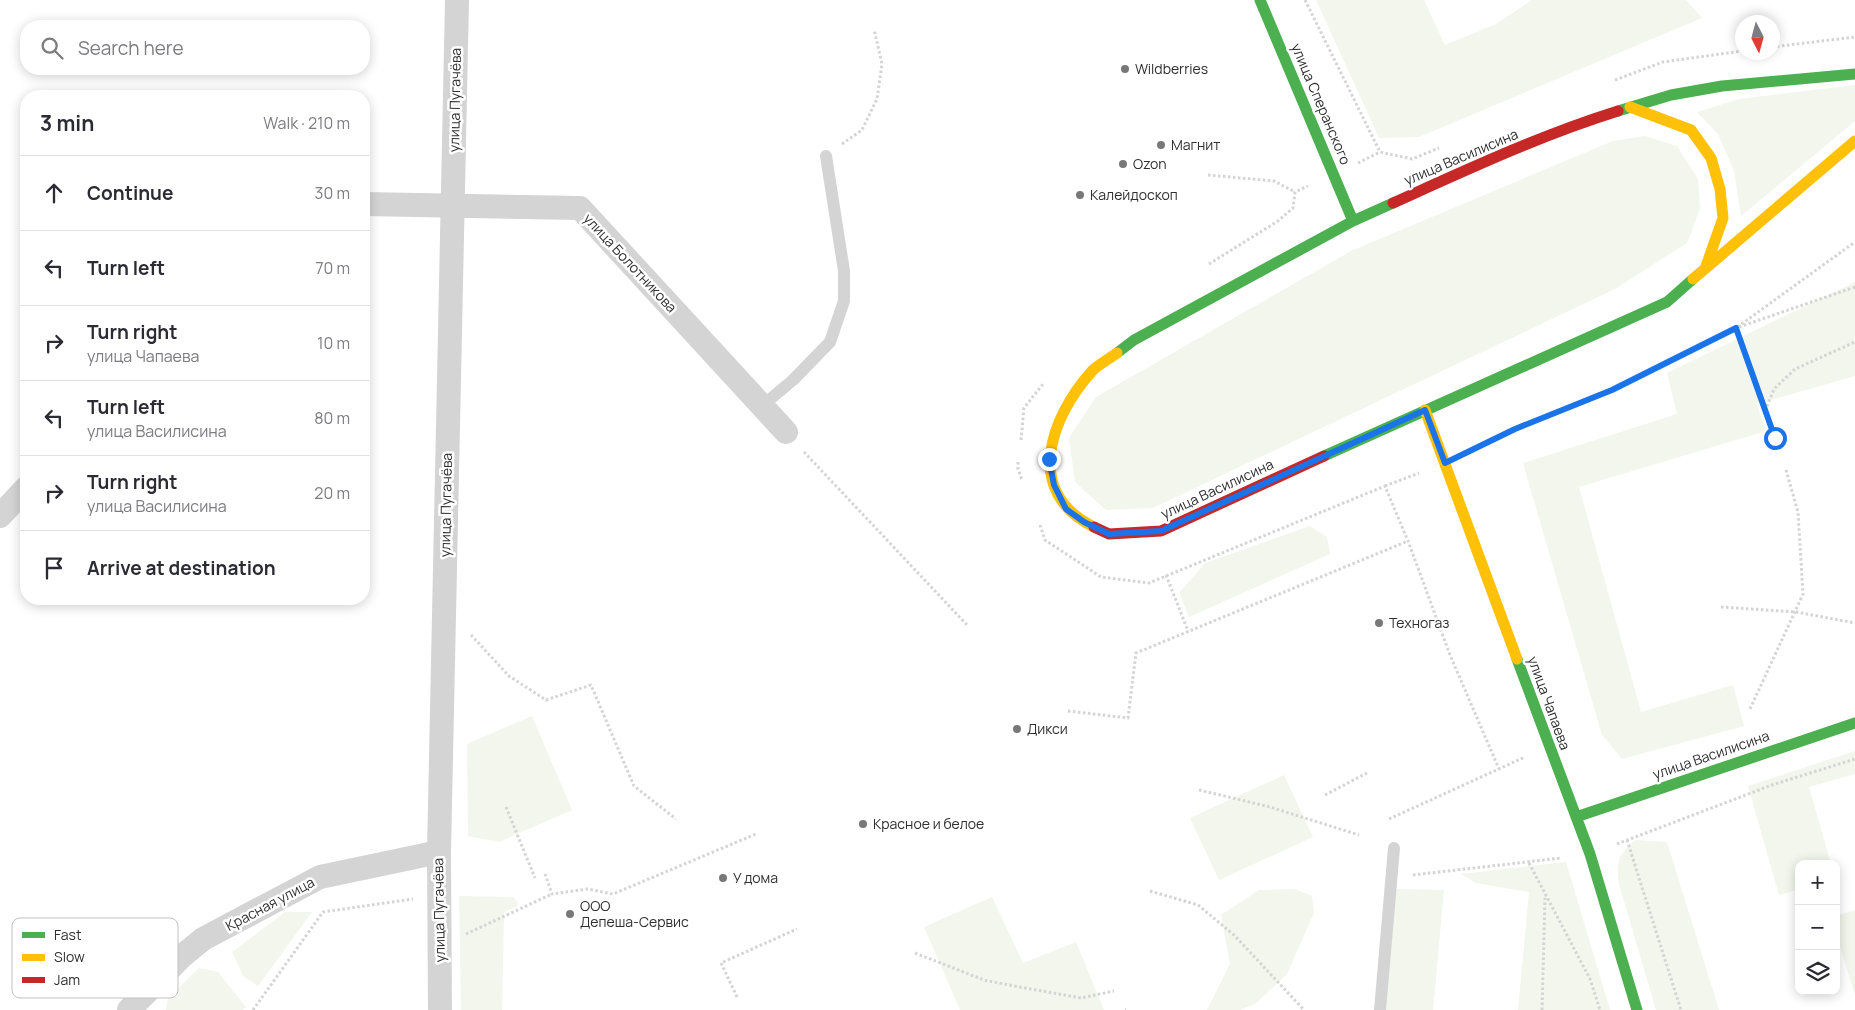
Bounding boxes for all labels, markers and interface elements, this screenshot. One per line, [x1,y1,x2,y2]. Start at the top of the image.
north arrow [1735,15,1780,60]
search box [20,20,370,75]
icon: search [38,34,66,62]
text: Search here [78,35,184,61]
street label: улица Сперанского [1287,40,1356,168]
street label: улица Пугачёва [444,48,465,152]
place label: Wildberries [1135,59,1208,78]
marker: Wildberries [1119,63,1131,75]
text: 3 min [40,109,94,137]
text: Walk · 210 m [263,112,350,134]
street label: улица Василисина [1401,124,1521,189]
place label: Магнит [1171,135,1220,154]
marker: Магнит [1155,139,1167,151]
place label: Ozon [1133,154,1167,173]
marker: Ozon [1117,158,1129,170]
icon: ahead [40,179,68,207]
text: Continue [87,180,173,206]
text: 30 m [315,182,350,204]
place label: Калейдоскоп [1090,185,1178,204]
marker: Калейдоскоп [1074,189,1086,201]
street label: улица Болотникова [579,209,681,316]
icon: left [40,254,68,282]
text: Turn left [87,255,165,281]
text: 70 m [315,257,350,279]
text: Turn right [87,319,177,345]
icon: right [40,329,68,357]
text: 10 m [317,332,350,354]
text: улица Чапаева [87,345,199,367]
text: Turn left [87,394,165,420]
icon: left [40,404,68,432]
text: 80 m [314,407,350,429]
text: улица Василисина [87,420,227,442]
route start [1764,427,1787,450]
route end [1038,448,1061,471]
street label: улица Пугачёва [435,453,456,557]
street label: улица Василисина [1157,454,1276,523]
text: Turn right [87,469,177,495]
icon: right [40,479,68,507]
text: 20 m [314,482,350,504]
text: улица Василисина [87,495,227,517]
icon: arrive [40,554,68,582]
text: Arrive at destination [87,555,276,581]
place label: Техногаз [1389,613,1449,632]
marker: Техногаз [1373,617,1385,629]
street label: улица Чапаева [1524,653,1575,752]
place label: Дикси [1027,719,1068,738]
marker: Дикси [1011,723,1023,735]
street label: улица Василисина [1650,726,1772,783]
place label: Красное и белое [873,814,984,833]
marker: Красное и белое [857,818,869,830]
street label: улица Пугачёва [428,858,449,962]
map controls [1795,860,1840,995]
button: + [1795,860,1840,905]
place label: У дома [733,868,778,887]
street label: Красная улица [222,872,318,935]
marker: У дома [717,872,729,884]
place label: ООО Депеша-Сервис [580,896,689,931]
button: − [1795,905,1840,950]
marker: ООО Депеша-Сервис [564,908,576,920]
legend [12,918,178,998]
text: Fast [54,925,82,944]
text: Slow [54,947,85,966]
button: layers [1795,950,1840,995]
text: Jam [54,970,80,989]

